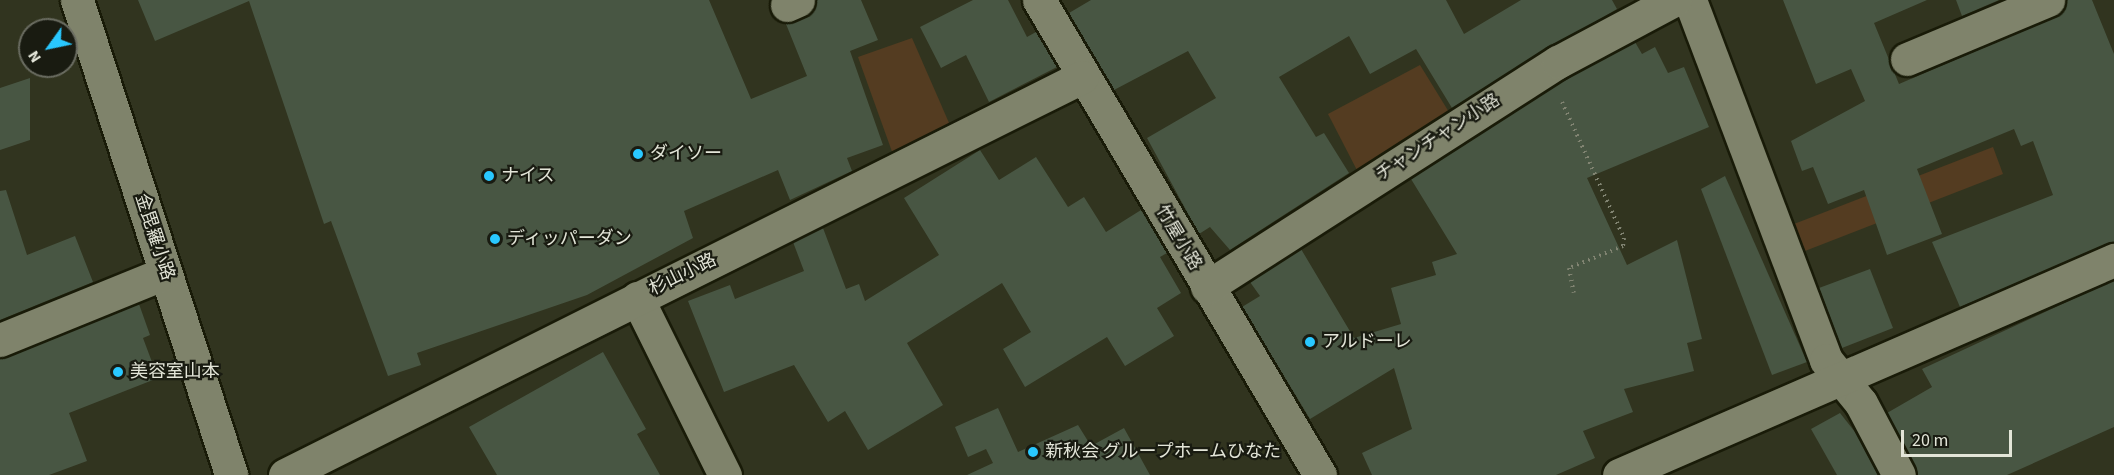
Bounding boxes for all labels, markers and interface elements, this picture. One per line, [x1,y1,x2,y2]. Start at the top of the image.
north arrow [18,18,78,78]
text: N [22,46,47,67]
street label: チャンチャン小路 [1372,90,1504,186]
place label: ダイソー [650,143,722,165]
marker: ダイソー [631,147,645,161]
place label: ナイス [501,165,555,187]
marker: ナイス [482,169,496,183]
street label: 金毘羅小路 [130,191,178,283]
street label: 竹屋小路 [1150,202,1206,274]
place label: ディッパーダン [507,228,633,250]
marker: ディッパーダン [488,232,502,246]
street label: 杉山小路 [646,250,720,300]
place label: アルドーレ [1322,331,1412,353]
marker: アルドーレ [1303,335,1317,349]
place label: 美容室山本 [130,361,220,383]
marker: 美容室山本 [111,365,125,379]
scale bar [1904,418,2015,456]
text: 20 m [1912,428,1948,453]
place label: 新秋会 グループホームひなた [1045,441,1283,463]
marker: 新秋会 グループホームひなた [1026,445,1040,459]

